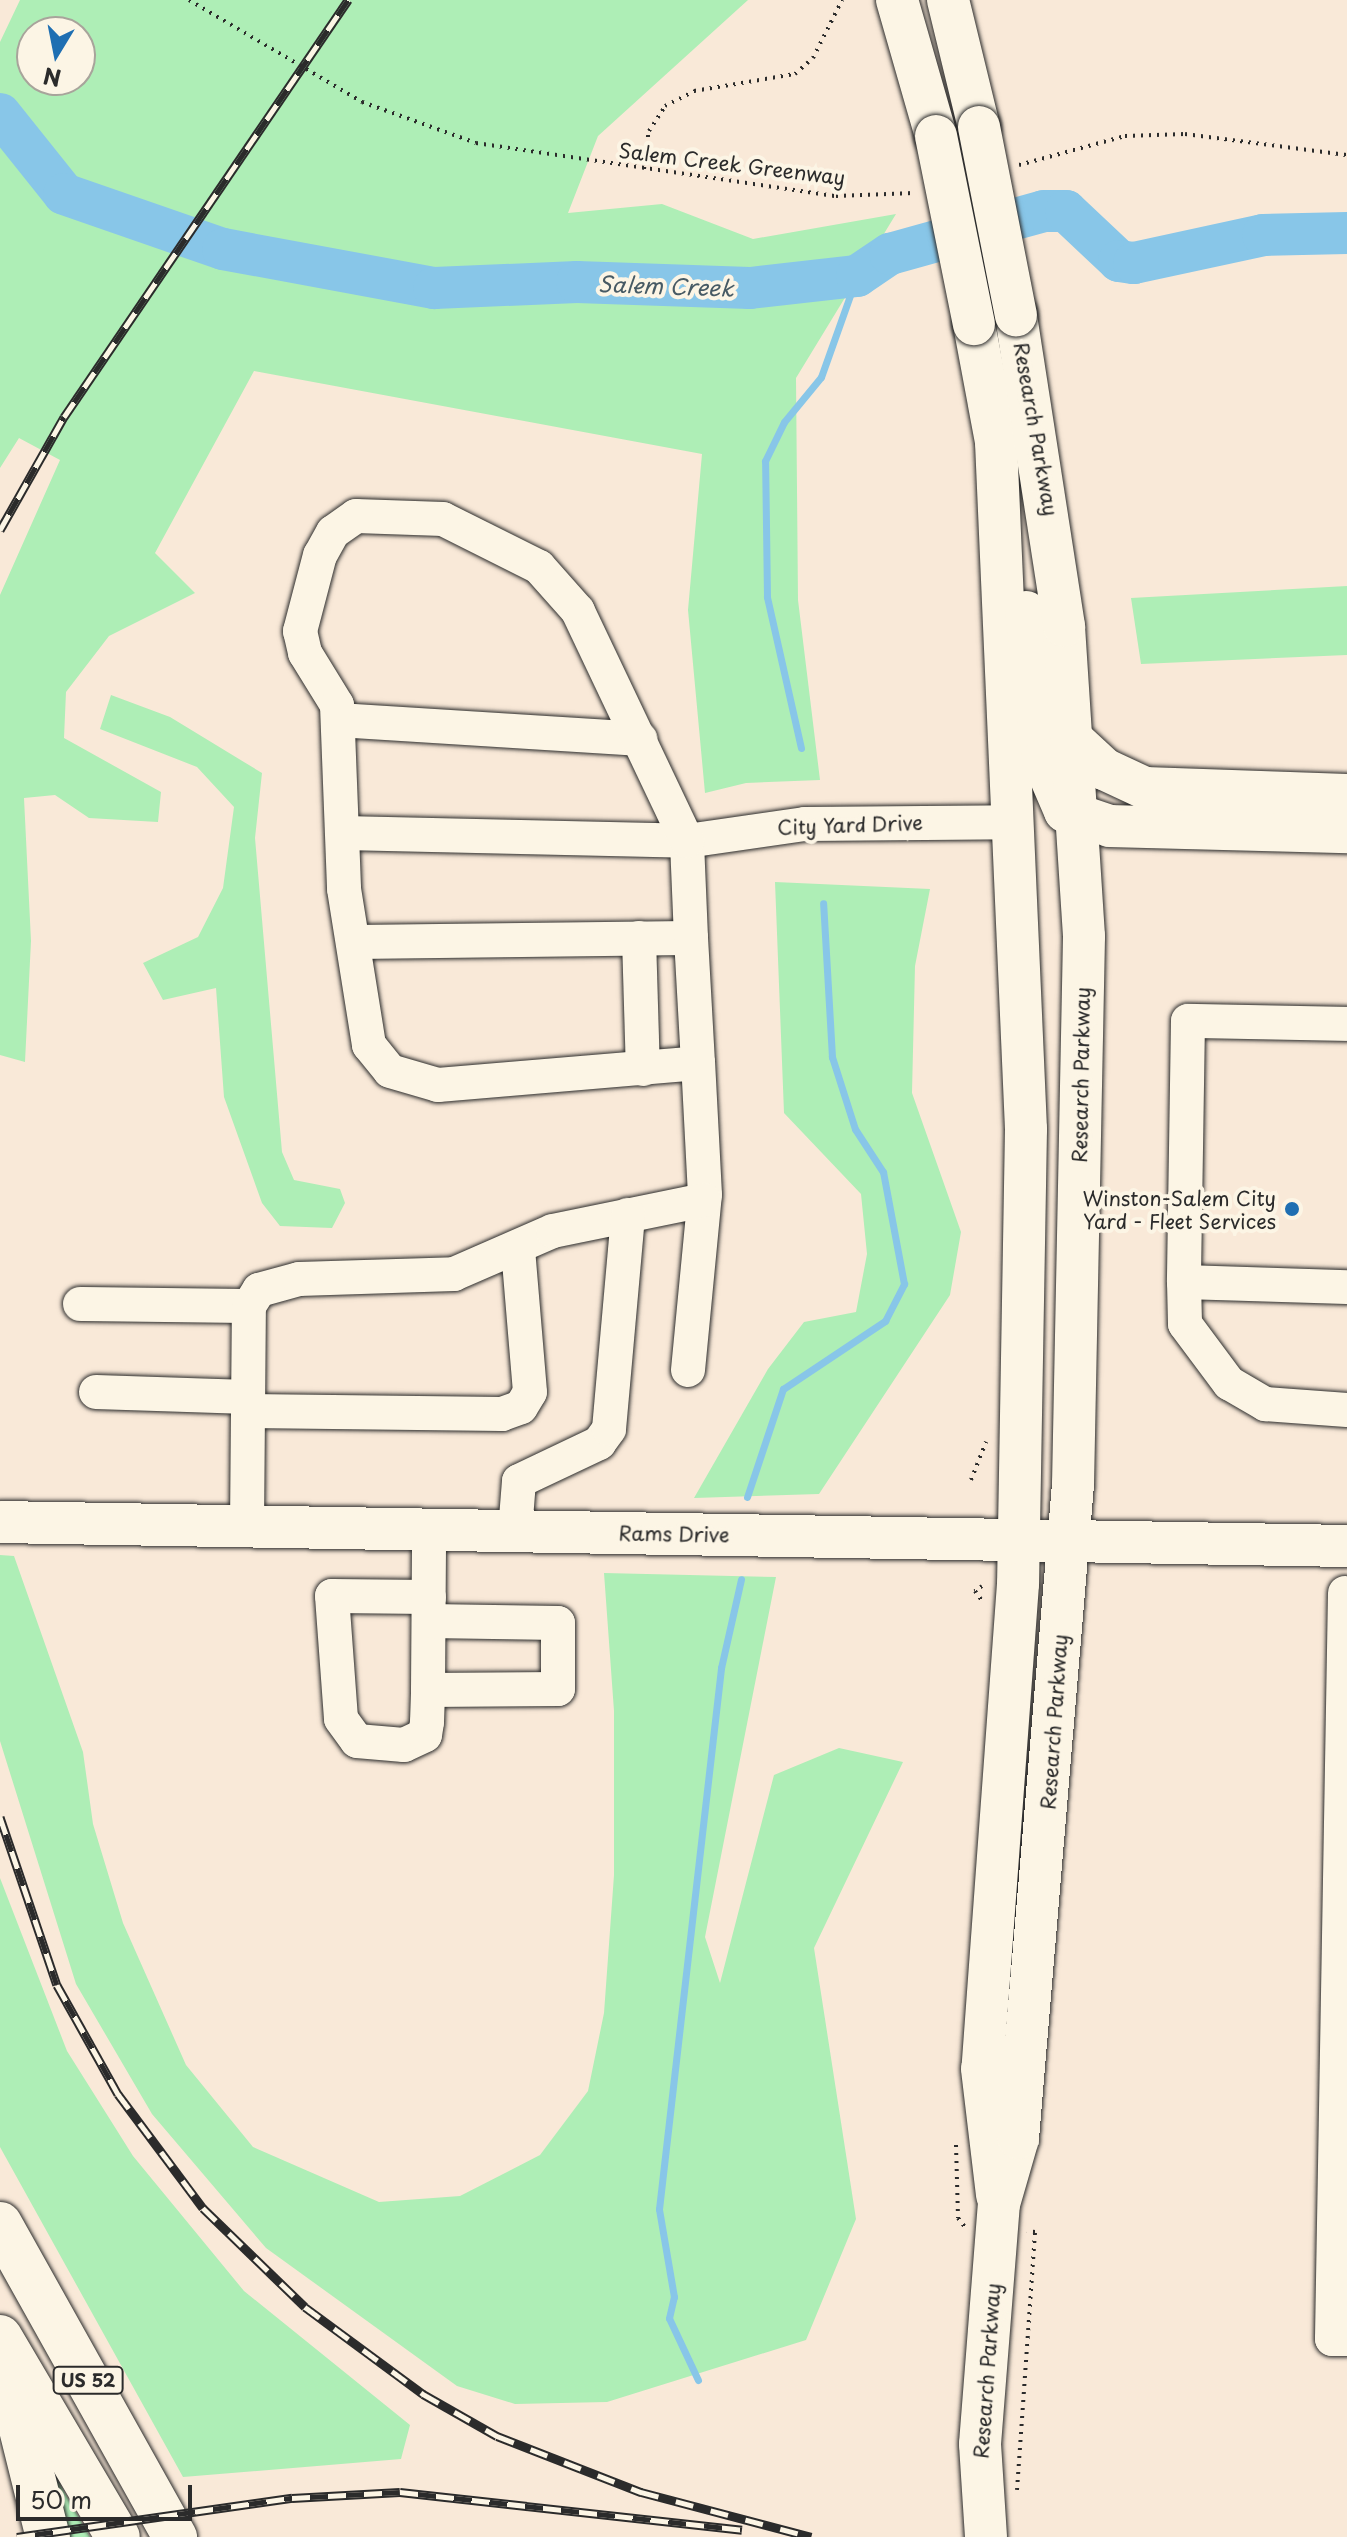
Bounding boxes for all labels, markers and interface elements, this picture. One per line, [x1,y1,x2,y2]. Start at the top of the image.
north arrow [16,16,96,96]
text: N [41,60,64,96]
street label: Salem Creek Greenway [616,138,848,190]
water label: Salem Creek [597,269,735,301]
street label: Research Parkway [1009,339,1063,519]
street label: City Yard Drive [775,810,925,840]
street label: Research Parkway [1067,986,1095,1164]
place label: Winston-Salem City Yard - Fleet Services [1080,1186,1276,1233]
marker: Winston-Salem City Yard - Fleet Services [1283,1200,1301,1218]
street label: Rams Drive [618,1521,730,1547]
street label: Research Parkway [1036,1632,1072,1812]
street label: Research Parkway [969,2281,1005,2461]
road number: US 52 [52,2366,124,2394]
scale bar [20,2469,196,2519]
text: 50 m [30,2481,92,2517]

